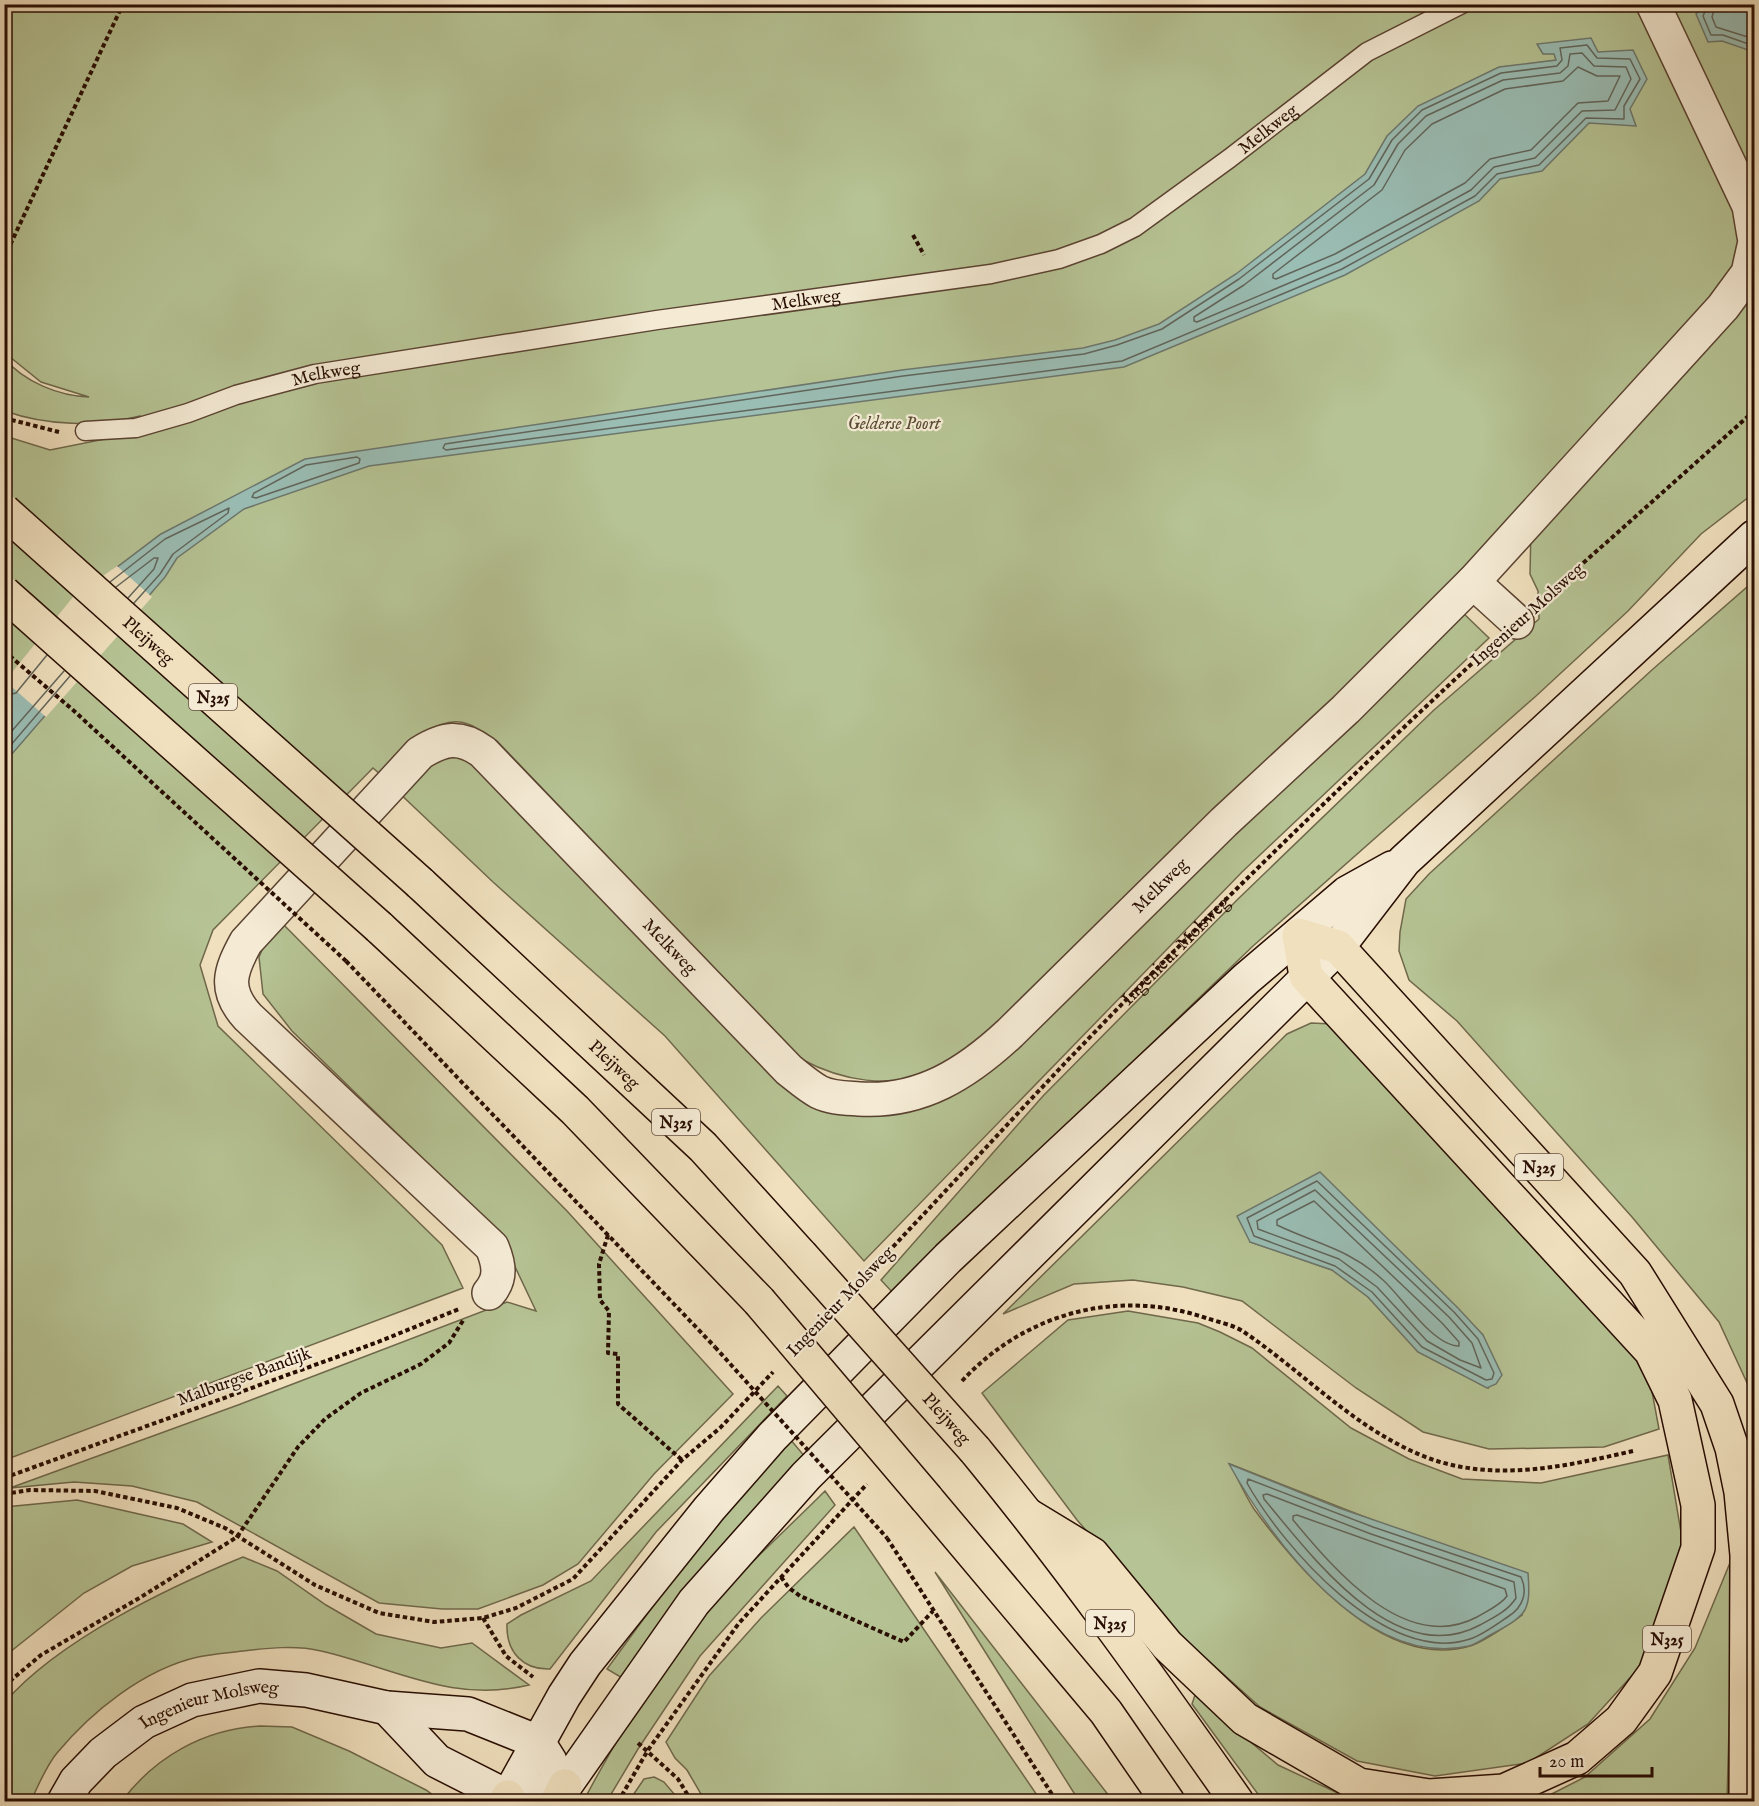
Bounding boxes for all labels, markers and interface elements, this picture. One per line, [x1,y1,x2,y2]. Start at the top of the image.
street label: Melkweg [1234,100,1303,160]
street label: Melkweg [770,285,842,317]
street label: Melkweg [289,357,362,393]
park label: Gelderse Poort [847,413,942,436]
street label: Ingenieur Molsweg [1466,558,1590,672]
street label: Pleijweg [117,612,179,671]
road number: N325 [189,684,237,710]
street label: Melkweg [1128,854,1194,919]
street label: Ingenieur Molsweg [1117,892,1236,1011]
street label: Melkweg [637,914,701,980]
street label: Pleijweg [583,1036,644,1095]
road number: N325 [652,1109,700,1135]
road number: N325 [1515,1154,1563,1180]
street label: Ingenieur Molsweg [782,1242,900,1362]
street label: Malburgse Bandijk [174,1342,315,1412]
street label: Pleijweg [916,1388,975,1450]
road number: N325 [1086,1610,1134,1636]
road number: N325 [1643,1626,1691,1652]
street label: Ingenieur Molsweg [135,1676,280,1735]
scale bar [1540,1740,1652,1778]
text: 20 m [1549,1751,1584,1774]

